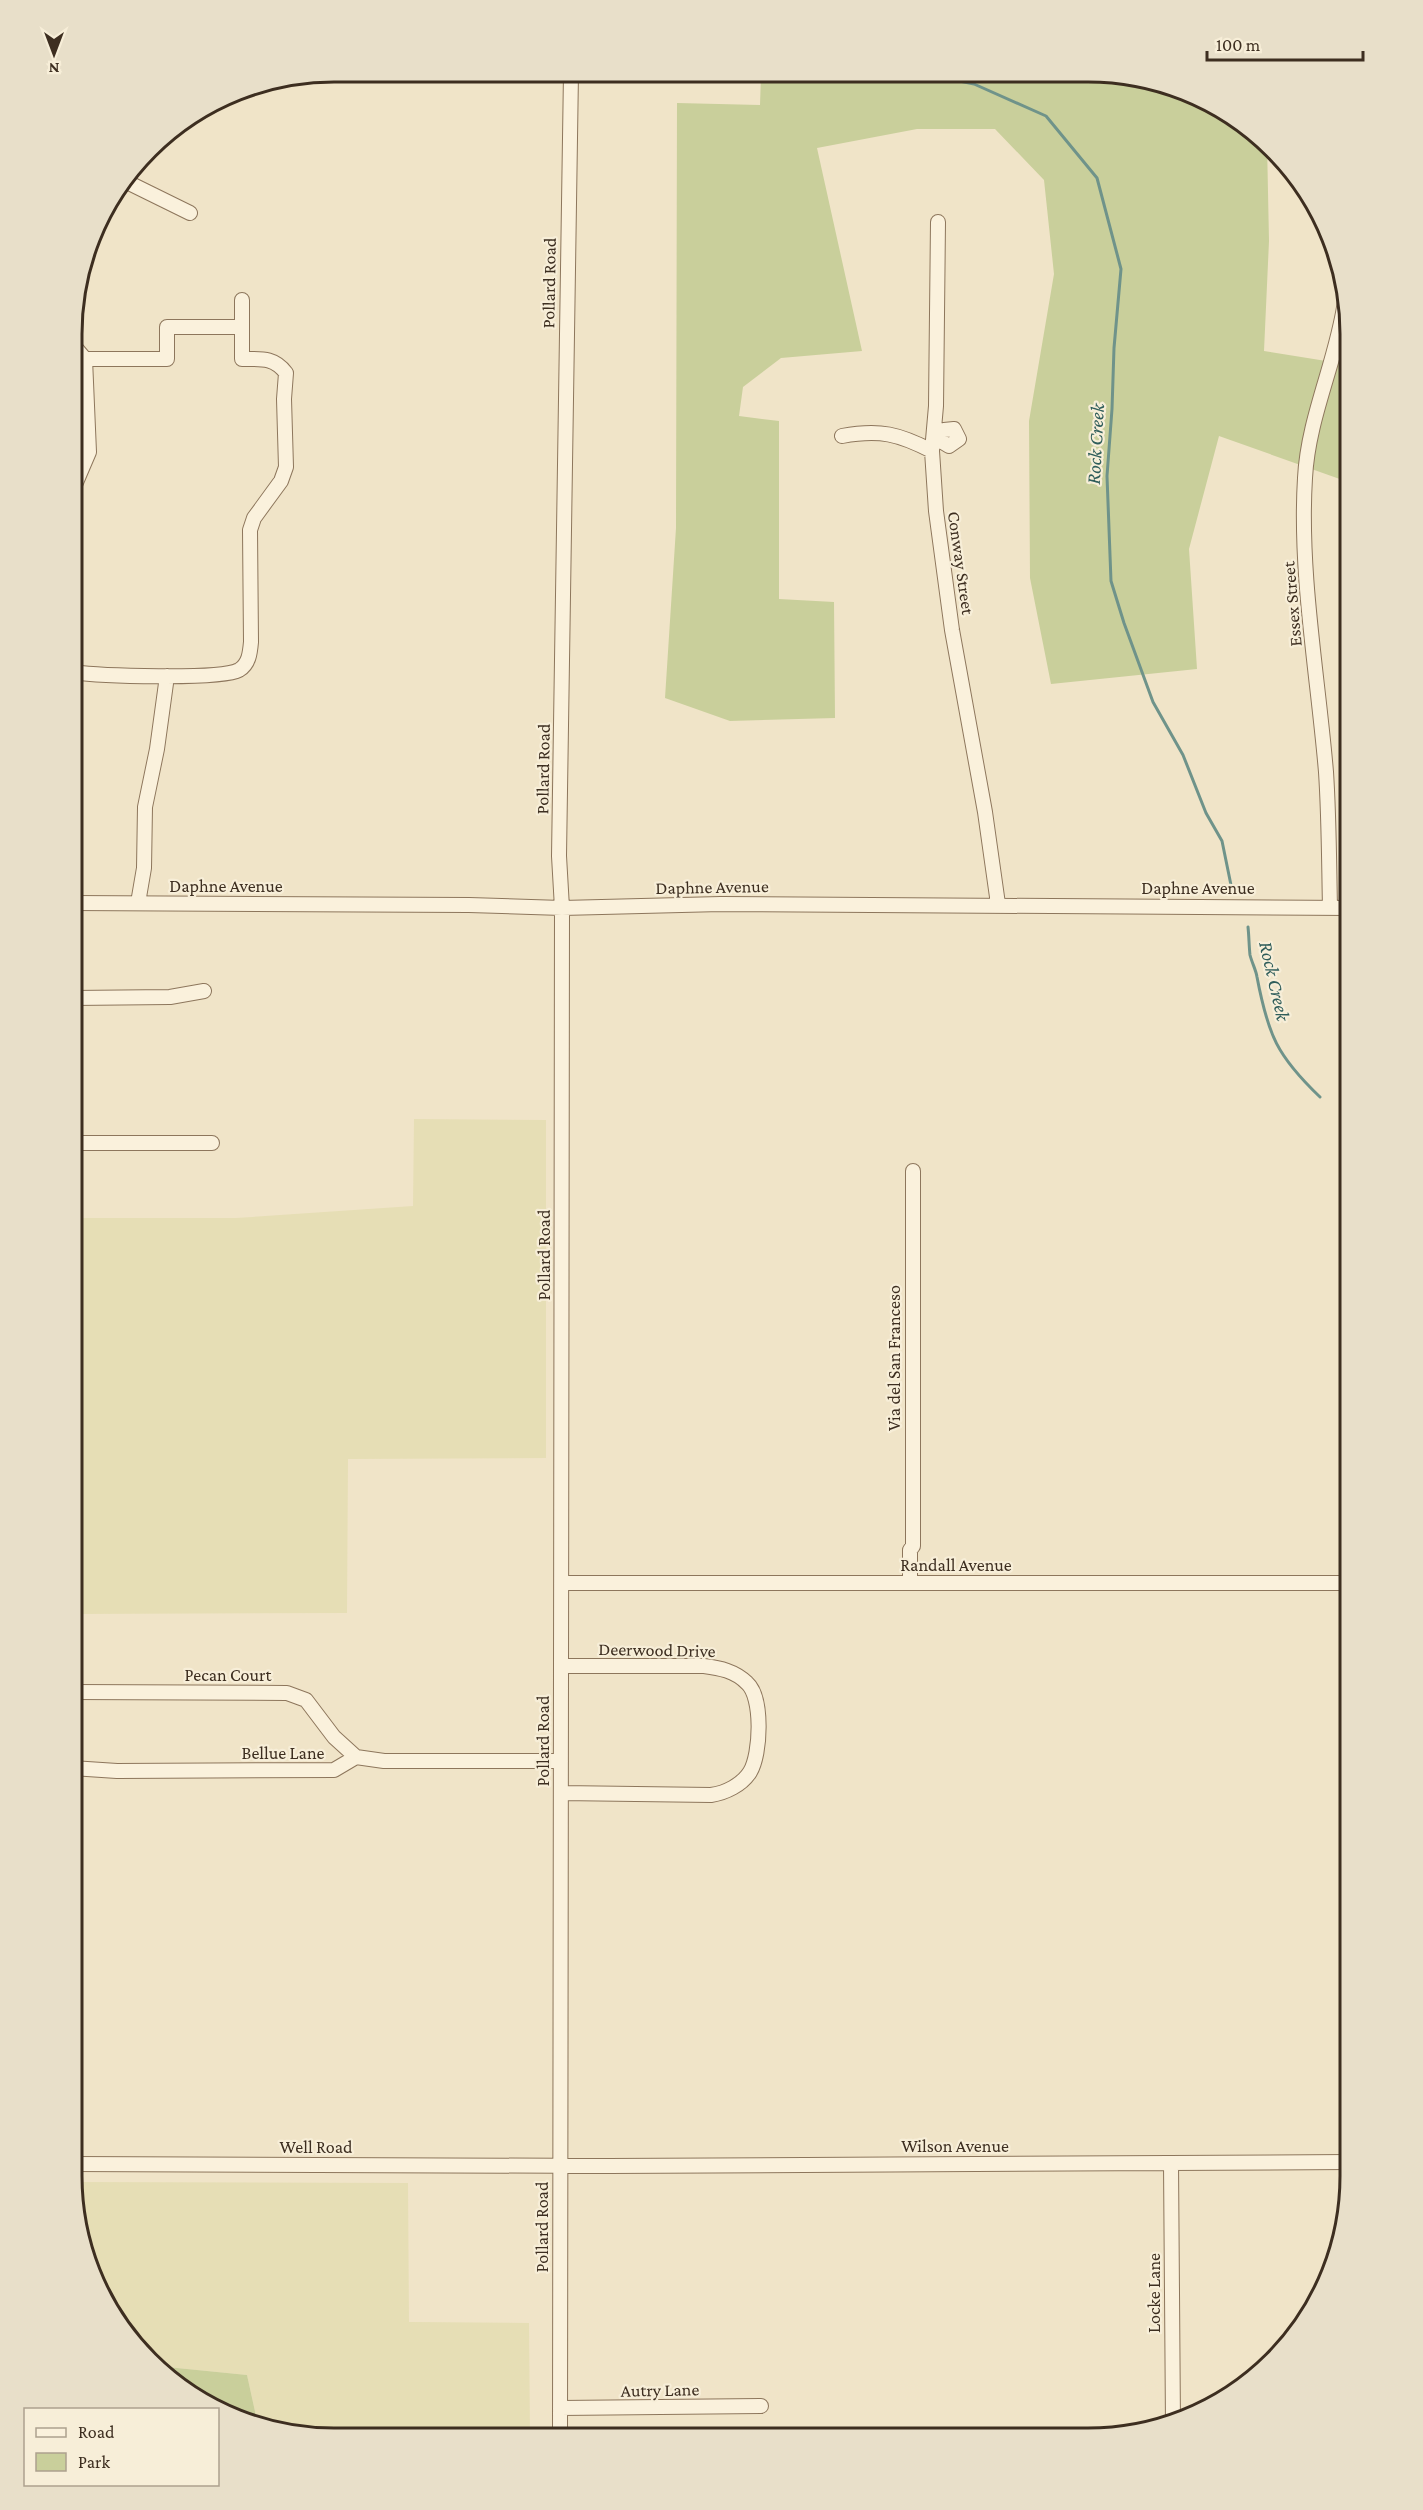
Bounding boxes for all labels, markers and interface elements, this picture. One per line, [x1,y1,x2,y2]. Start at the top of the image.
north arrow [24,24,84,84]
scale bar [1207,24,1363,62]
text: 100 m [1216,35,1261,55]
text: N [48,60,59,77]
street label: Pollard Road [538,237,560,329]
water label: Rock Creek [1082,402,1108,485]
street label: Conway Street [944,510,978,617]
street label: Essex Street [1278,559,1306,648]
street label: Pollard Road [532,723,554,815]
street label: Daphne Avenue [169,876,283,896]
street label: Daphne Avenue [655,876,769,898]
street label: Daphne Avenue [1141,878,1255,898]
water label: Rock Creek [1255,939,1295,1024]
street label: Pollard Road [534,1209,554,1300]
street label: Via del San Franceso [884,1285,904,1431]
street label: Randall Avenue [900,1555,1012,1575]
street label: Deerwood Drive [598,1639,716,1661]
street label: Pecan Court [185,1665,272,1685]
street label: Pollard Road [533,1695,553,1786]
street label: Bellue Lane [242,1743,325,1763]
street label: Wilson Avenue [901,2136,1009,2156]
street label: Well Road [279,2137,353,2157]
street label: Pollard Road [532,2181,552,2272]
street label: Locke Lane [1144,2253,1164,2333]
street label: Autry Lane [621,2379,700,2401]
legend [24,2408,219,2486]
text: Road [78,2422,115,2442]
text: Park [78,2452,110,2472]

